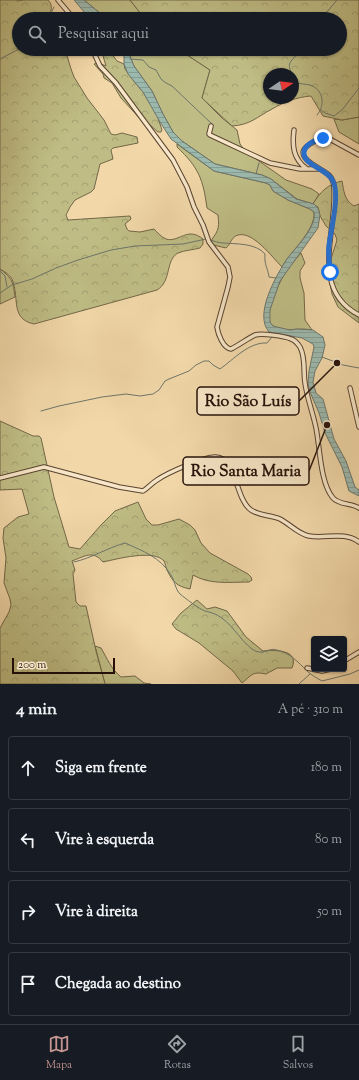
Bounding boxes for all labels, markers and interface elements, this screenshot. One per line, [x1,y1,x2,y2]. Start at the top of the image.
search box [12,12,347,56]
icon: search [26,23,48,45]
text: Pesquisar aqui [58,24,149,45]
north arrow [263,68,299,104]
route end [314,129,332,147]
route start [321,263,339,281]
callout: Rio São Luís [197,387,299,415]
text: Rio São Luís [205,391,291,414]
callout: Rio Santa Maria [183,457,309,485]
text: Rio Santa Maria [191,461,302,484]
map controls [311,636,347,672]
button: layers [311,636,347,672]
scale bar [12,656,115,675]
text: 200 m [18,657,46,673]
text: 4 min [16,698,57,722]
text: A pé · 310 m [278,701,343,719]
icon: ahead [17,757,39,779]
text: Siga em frente [55,758,147,779]
text: 180 m [311,759,342,777]
icon: left [17,829,39,851]
text: Vire à esquerda [55,830,154,851]
text: 80 m [315,831,342,849]
icon: right [17,901,39,923]
text: Vire à direita [55,902,138,923]
text: 50 m [317,903,342,921]
icon: arrive [17,973,39,995]
text: Chegada ao destino [55,974,181,995]
tab: Mapa [46,1033,72,1073]
tab: Rotas [164,1033,191,1073]
tab: Salvos [283,1033,313,1073]

